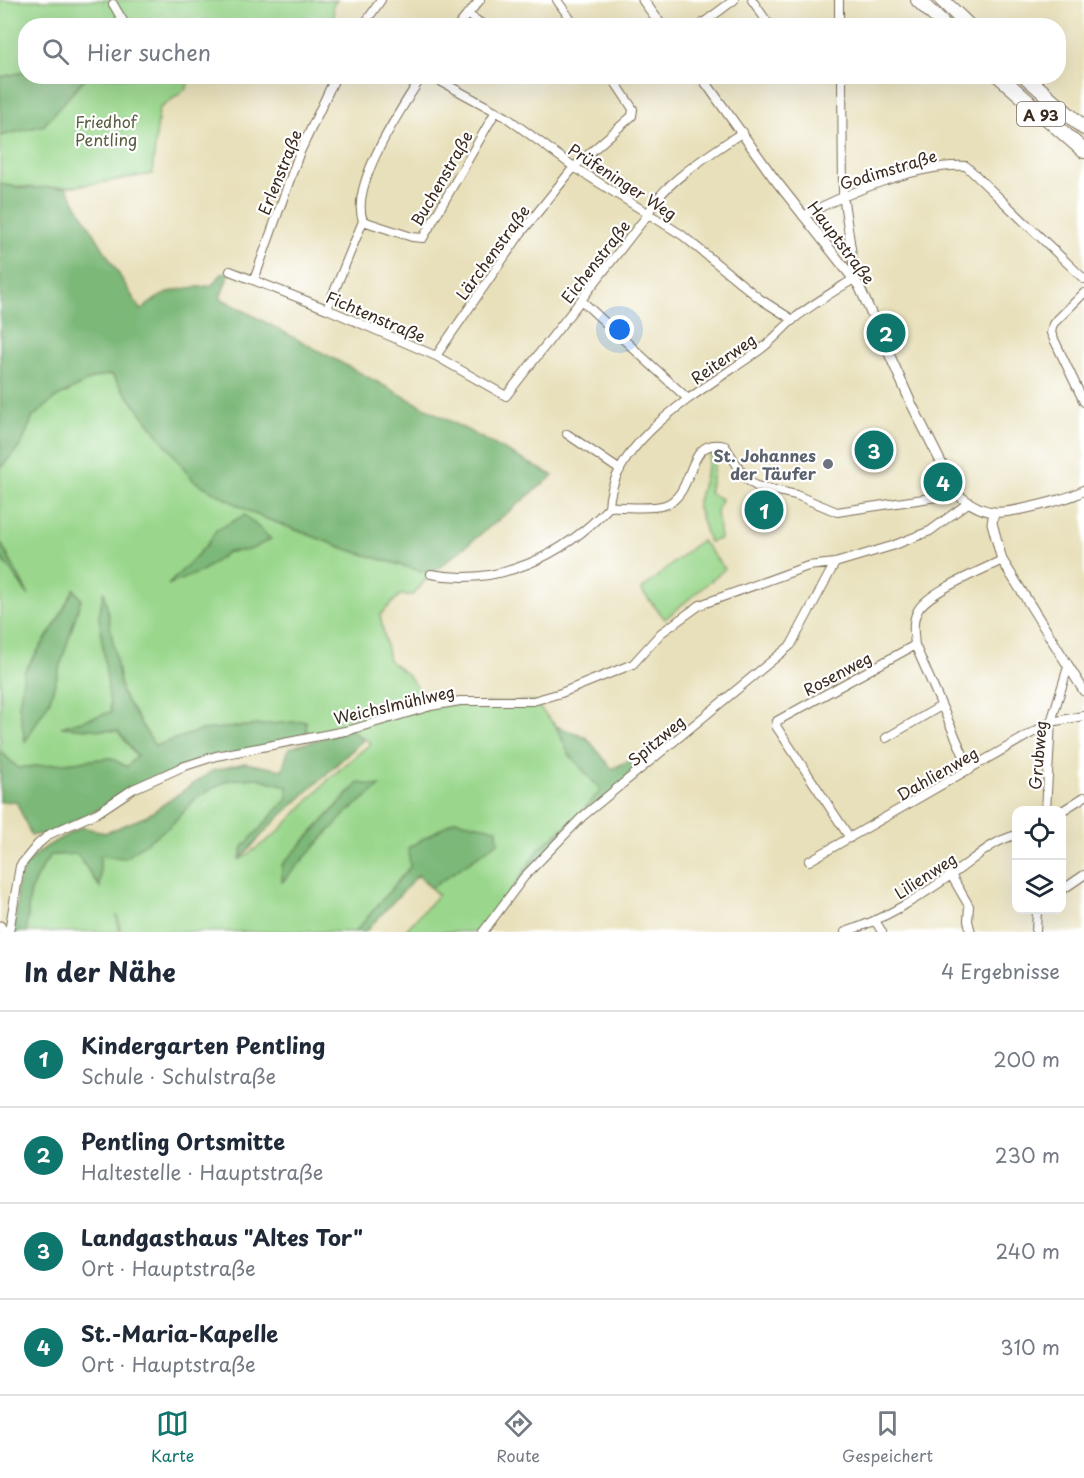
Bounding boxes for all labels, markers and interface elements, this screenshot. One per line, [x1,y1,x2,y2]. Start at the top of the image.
search box [18,18,1066,84]
icon: search [39,35,72,68]
text: Hier suchen [87,35,211,68]
road number: A 93 [1017,102,1065,126]
park label: Friedhof Pentling [75,109,139,151]
street label: Erlenstraße [251,126,307,218]
street label: Buchenstraße [404,126,478,230]
street label: Prüfeninger Weg [564,137,682,225]
street label: Godimstraße [837,143,939,195]
street label: Hauptstraße [803,195,881,289]
street label: Lärchenstraße [449,199,535,305]
street label: Eichenstraße [555,214,635,308]
street label: Fichtenstraße [322,284,430,348]
pin: 2 [866,310,906,356]
your location [605,315,634,344]
street label: Reiterweg [685,327,761,389]
pin: 3 [854,428,894,472]
place label: St. Johannes der Täufer [713,443,817,485]
marker: St. Johannes der Täufer [821,457,835,471]
pin: 4 [924,460,962,504]
pin: 1 [744,488,783,532]
street label: Rosenweg [798,645,876,701]
street label: Weichslmühlweg [331,678,457,730]
street label: Spitzweg [622,709,690,771]
street label: Grubweg [1022,719,1052,791]
street label: Dahlienweg [892,740,982,806]
map controls [1012,806,1066,914]
button: locate [1012,806,1066,860]
street label: Lilienweg [889,846,961,904]
button: layers [1012,860,1066,914]
text: In der Nähe [24,952,176,991]
text: 4 Ergebnisse [941,956,1060,986]
text: Kindergarten Pentling [81,1028,325,1061]
text: 1 [39,1044,48,1074]
text: 200 m [993,1044,1060,1074]
text: Schule · Schulstraße [81,1061,276,1091]
text: Pentling Ortsmitte [81,1124,285,1157]
text: 2 [36,1140,51,1170]
text: 230 m [995,1140,1060,1170]
text: Haltestelle · Hauptstraße [81,1157,323,1187]
text: Landgasthaus "Altes Tor" [81,1220,363,1253]
text: 3 [37,1236,50,1266]
text: 240 m [995,1236,1060,1266]
text: Ort · Hauptstraße [81,1253,256,1283]
text: St.-Maria-Kapelle [81,1316,278,1349]
text: 4 [37,1332,50,1362]
text: 310 m [1000,1332,1060,1362]
text: Ort · Hauptstraße [81,1349,256,1379]
tab: Karte [151,1407,194,1467]
tab: Route [496,1407,540,1467]
tab: Gespeichert [842,1407,933,1467]

